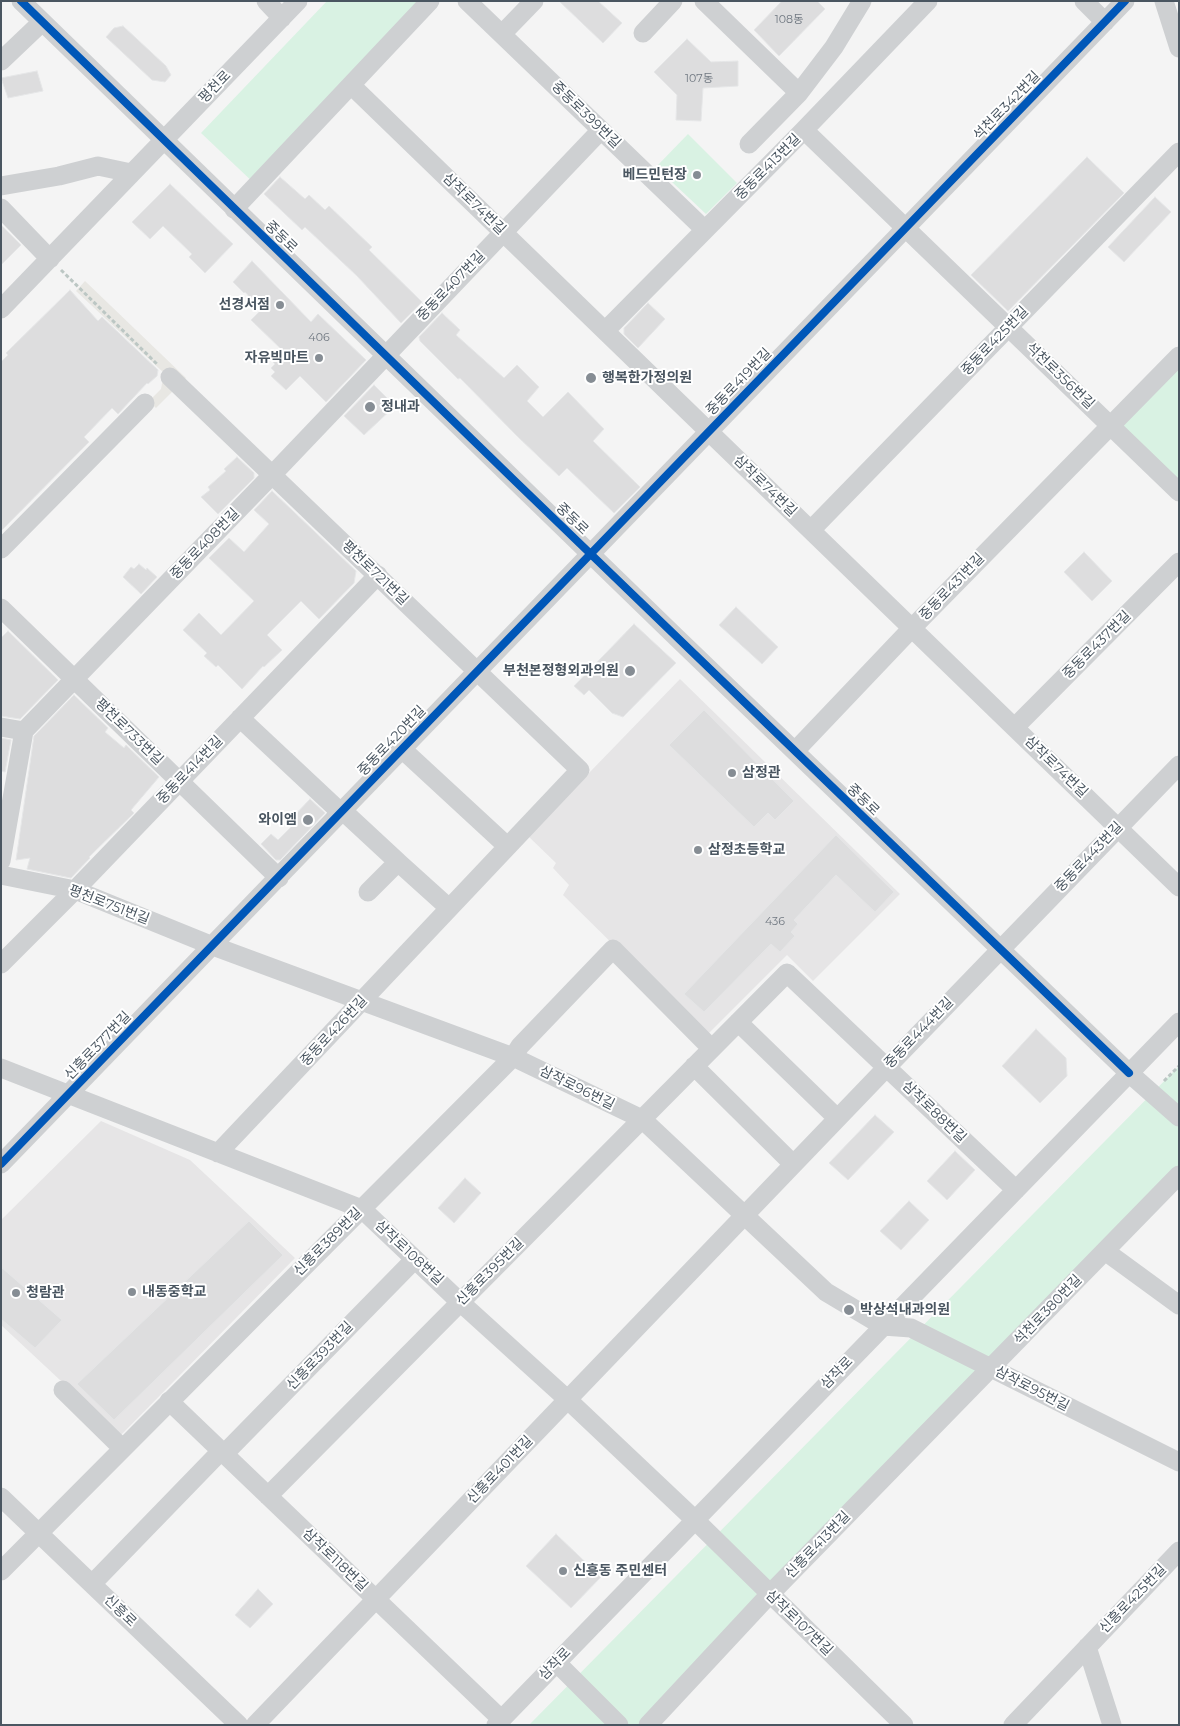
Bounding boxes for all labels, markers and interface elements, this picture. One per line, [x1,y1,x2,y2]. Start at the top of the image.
house number: 108동 [775,13,803,27]
street label: 평천로 [196,67,234,107]
street label: 석천로342번길 [970,68,1044,144]
house number: 107동 [685,72,713,86]
street label: 중동로399번길 [548,78,624,152]
street label: 중동로413번길 [732,131,804,203]
place label: 베드민턴장 [623,167,687,183]
marker: 베드민턴장 [691,169,703,181]
street label: 삼작로74번길 [439,170,509,238]
street label: 중동로 [261,218,301,256]
street label: 중동로407번길 [413,247,489,325]
place label: 선경서점 [218,297,270,313]
marker: 선경서점 [274,299,286,311]
street label: 중동로425번길 [958,303,1032,379]
house number: 406 [308,331,330,345]
street label: 석천로356번길 [1022,339,1098,413]
street label: 중동로419번길 [703,345,775,419]
place label: 자유빅마트 [245,350,309,366]
marker: 자유빅마트 [313,352,325,364]
place label: 행복한가정의원 [602,370,692,386]
marker: 행복한가정의원 [584,371,598,385]
place label: 정내과 [381,399,420,415]
marker: 정내과 [363,400,377,414]
street label: 삼작로74번길 [730,452,800,520]
street label: 중동로 [552,500,592,538]
street label: 중동로408번길 [167,505,243,583]
street label: 평천로721번길 [338,537,412,609]
street label: 중동로431번길 [916,550,988,624]
street label: 중동로437번길 [1059,607,1135,683]
place label: 부천본정형외과의원 [503,663,619,679]
marker: 부천본정형외과의원 [623,664,637,678]
street label: 평천로733번길 [91,695,167,769]
street label: 중동로420번길 [354,703,430,779]
street label: 중동로414번길 [154,733,226,807]
street label: 삼작로74번길 [1021,733,1091,801]
place label: 삼정관 [742,765,781,781]
marker: 삼정관 [726,767,738,779]
street label: 중동로 [843,781,883,819]
place label: 와이엠 [258,812,297,828]
marker: 와이엠 [301,813,315,827]
street label: 중동로443번길 [1051,819,1127,895]
place label: 삼정초등학교 [708,842,785,858]
marker: 삼정초등학교 [692,844,704,856]
street label: 평천로751번길 [66,882,152,928]
house number: 436 [765,915,785,929]
street label: 중동로426번길 [297,992,371,1070]
street label: 중동로444번길 [881,994,957,1072]
street label: 신흥로377번길 [61,1008,135,1084]
street label: 삼작로96번길 [537,1063,617,1113]
street label: 삼작로88번길 [899,1077,969,1147]
street label: 신흥로389번길 [290,1204,366,1280]
street label: 삼작로108번길 [371,1217,447,1289]
street label: 신흥로395번길 [453,1235,527,1309]
street label: 석천로380번길 [1011,1272,1085,1348]
place label: 내동중학교 [142,1284,206,1300]
place label: 청람관 [26,1285,65,1301]
marker: 내동중학교 [126,1286,138,1298]
marker: 청람관 [10,1287,22,1299]
place label: 박상석내과의원 [860,1302,950,1318]
marker: 박상석내과의원 [842,1303,856,1317]
street label: 신흥로393번길 [283,1318,357,1394]
street label: 삼작로 [818,1353,856,1393]
street label: 삼작로95번길 [992,1363,1072,1415]
street label: 신흥로401번길 [463,1433,537,1507]
street label: 신흥로413번길 [782,1508,854,1582]
street label: 삼작로118번길 [299,1525,371,1595]
street label: 신흥로425번길 [1096,1561,1170,1637]
place label: 신흥동 주민센터 [573,1563,667,1579]
marker: 신흥동 주민센터 [557,1565,569,1577]
street label: 삼작로107번길 [762,1587,836,1659]
street label: 신흥로 [100,1592,140,1630]
street label: 삼작로 [536,1644,574,1684]

